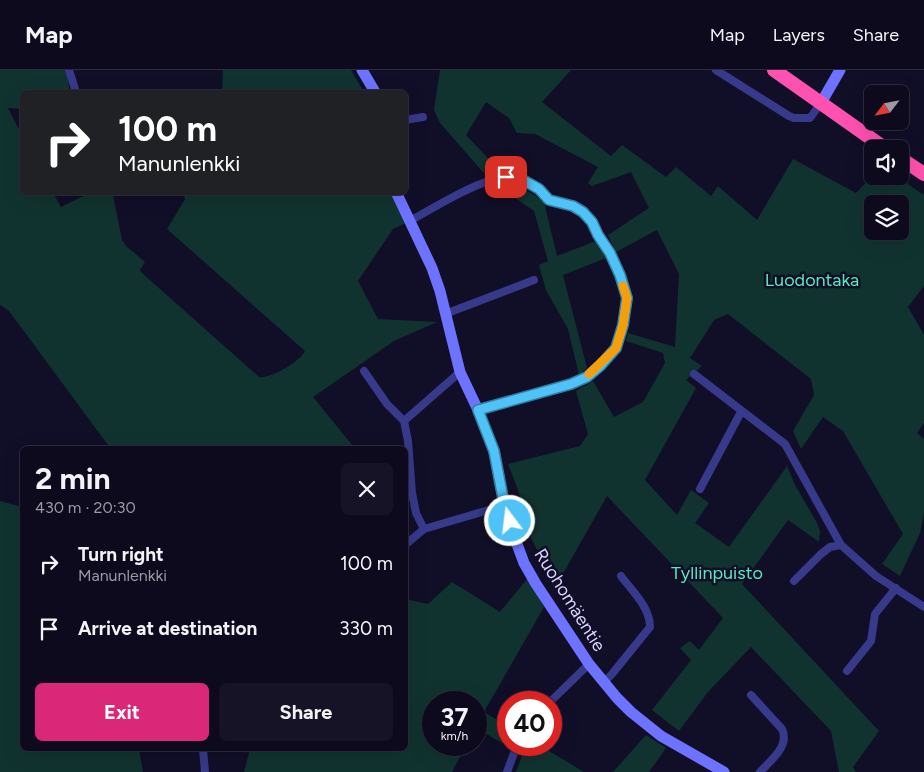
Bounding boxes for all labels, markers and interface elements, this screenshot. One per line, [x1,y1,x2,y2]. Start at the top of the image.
text: Map [25,20,73,49]
text: Map [710,24,745,46]
text: Layers [773,24,825,46]
text: Share [853,24,899,46]
north arrow [864,85,909,130]
map controls [864,85,909,240]
text: 100 m [118,108,217,150]
icon: right [35,110,100,175]
button: sound [864,140,909,185]
text: Manunlenkki [118,150,240,177]
pin [485,156,527,198]
icon: arrive [492,163,520,191]
button: layers [864,195,909,240]
park label: Luodontaka [765,269,859,291]
text: 2 min [35,460,111,497]
button: close [341,463,393,515]
position arrow [483,494,535,546]
text: 430 m · 20:30 [35,498,136,517]
text: Turn right [78,543,164,566]
street label: Ruohomäentie [530,544,611,656]
icon: right [35,550,63,578]
text: 100 m [340,552,393,575]
park label: Tyllinpuisto [671,562,763,584]
text: Manunlenkki [78,566,167,585]
icon: arrive [35,615,63,643]
text: Arrive at destination [78,617,257,640]
text: 330 m [339,617,393,640]
button: Exit [35,683,209,741]
button: Share [219,683,393,741]
speed limit sign: 40 [497,691,562,756]
text: 37 [441,702,468,732]
text: km/h [441,729,468,743]

